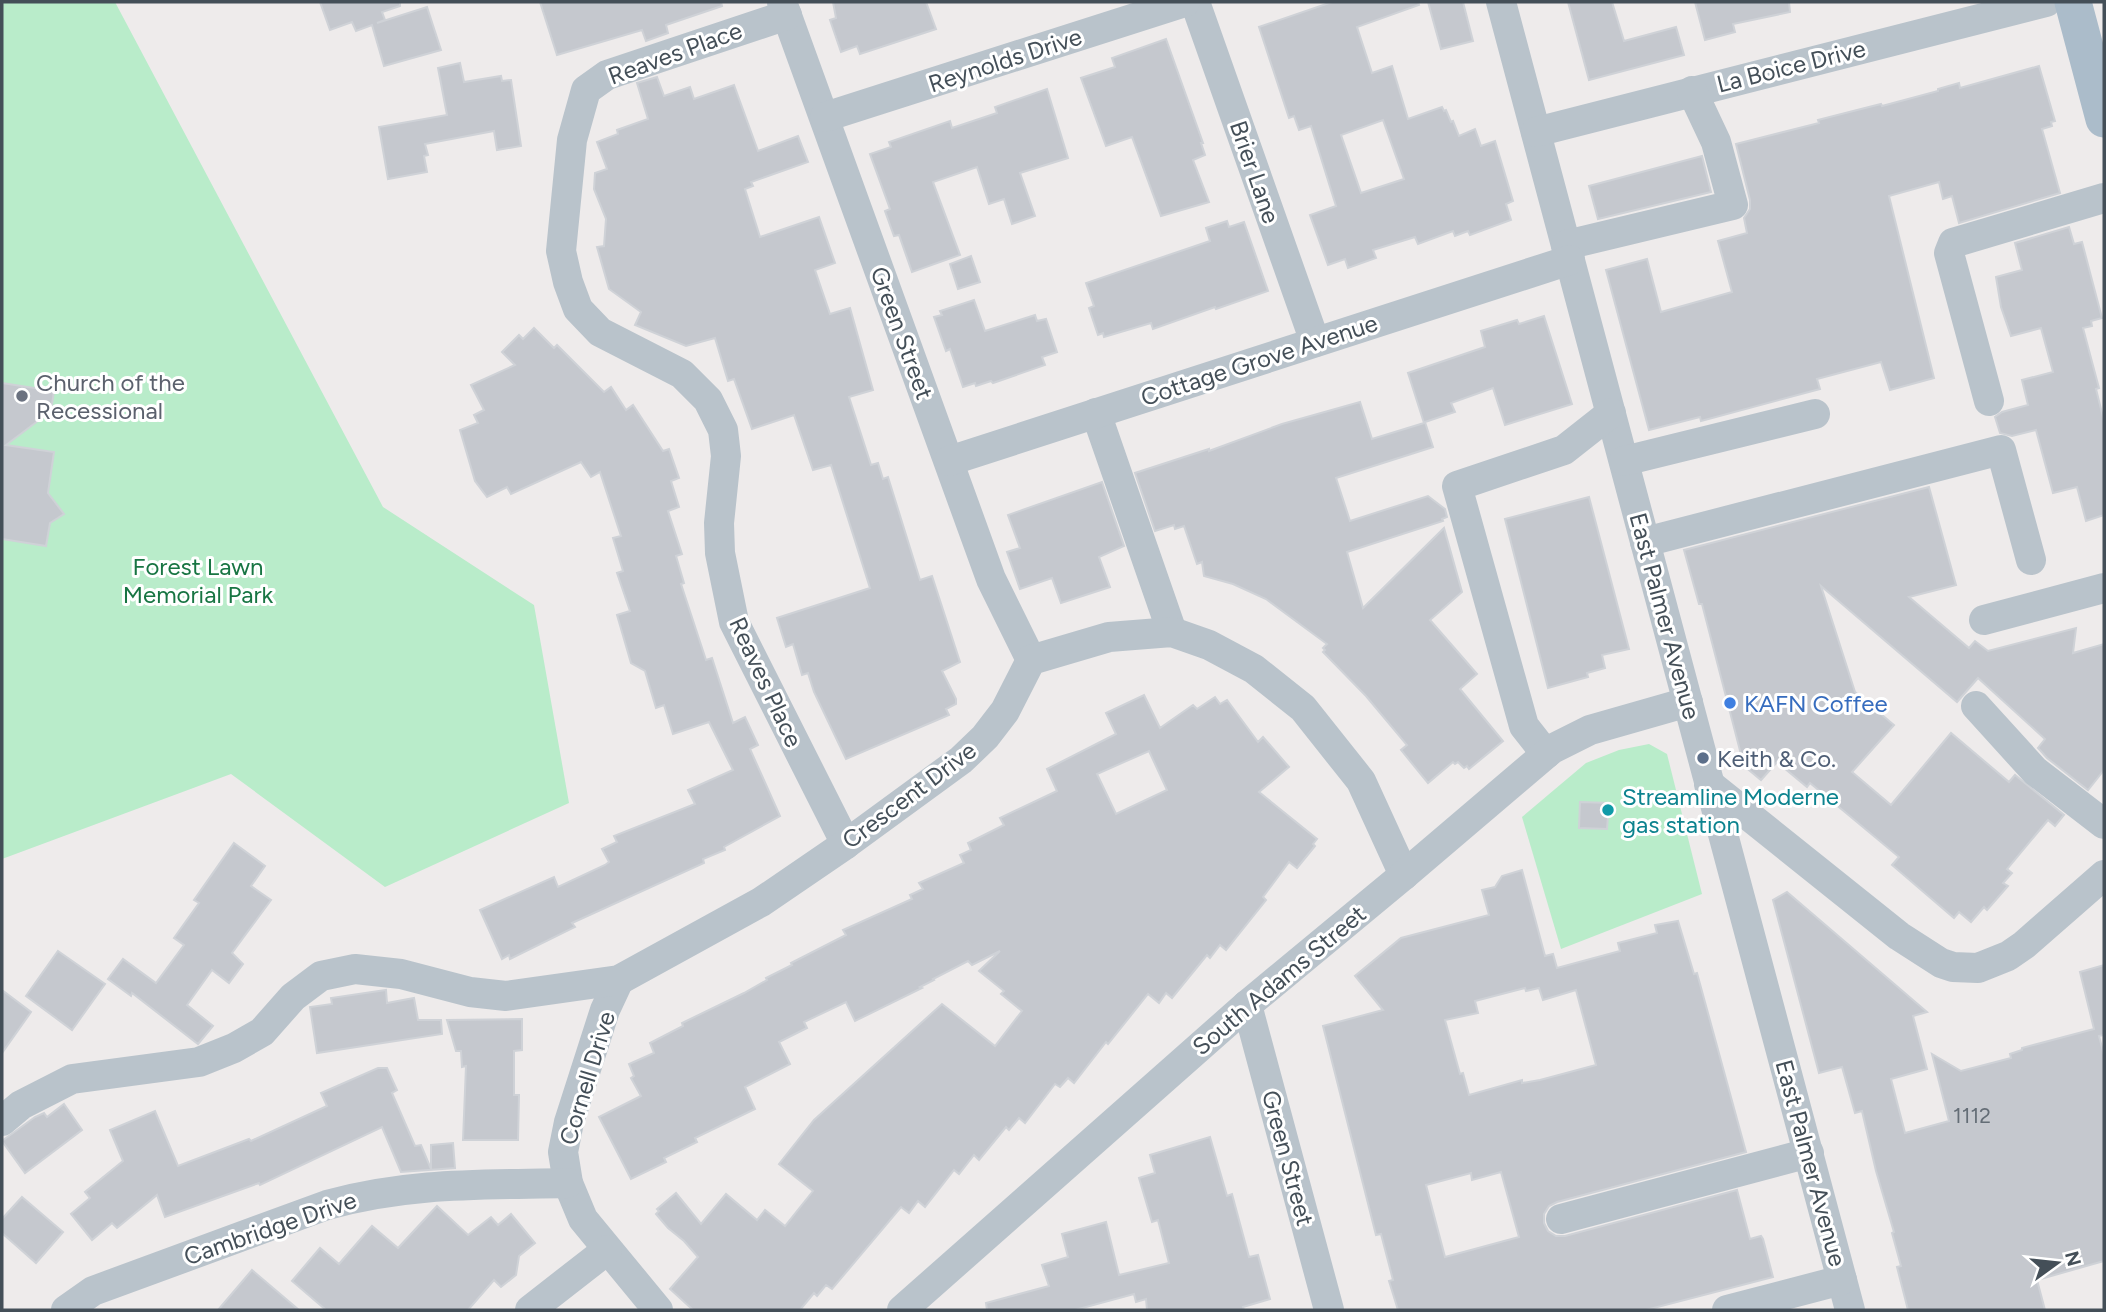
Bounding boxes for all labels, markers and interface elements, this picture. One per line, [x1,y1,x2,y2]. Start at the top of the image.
street label: Reaves Place [604,15,746,91]
street label: Reynolds Drive [925,22,1085,98]
street label: La Boice Drive [1714,34,1868,98]
street label: Brier Lane [1224,117,1286,227]
street label: Green Street [865,263,939,403]
street label: Cottage Grove Avenue [1137,308,1381,412]
place label: Church of the Recessional [36,368,185,425]
marker: Church of the Recessional [14,388,30,404]
street label: East Palmer Avenue [1623,510,1707,722]
park label: Forest Lawn Memorial Park [123,552,274,609]
street label: Reaves Place [723,612,809,752]
place label: KAFN Coffee [1744,689,1888,718]
marker: KAFN Coffee [1722,695,1738,711]
street label: Crescent Drive [837,735,981,855]
place label: Keith & Co. [1717,744,1836,773]
marker: Keith & Co. [1695,750,1711,766]
place label: Streamline Moderne gas station [1622,782,1839,839]
marker: Streamline Moderne gas station [1600,802,1616,818]
street label: South Adams Street [1186,899,1372,1061]
street label: Cornell Drive [553,1008,621,1148]
street label: East Palmer Avenue [1769,1057,1853,1269]
street label: Green Street [1256,1087,1320,1229]
house number: 1112 [1953,1103,1991,1128]
street label: Cambridge Drive [180,1185,360,1271]
north arrow [2022,1228,2092,1298]
text: N [2060,1249,2086,1269]

